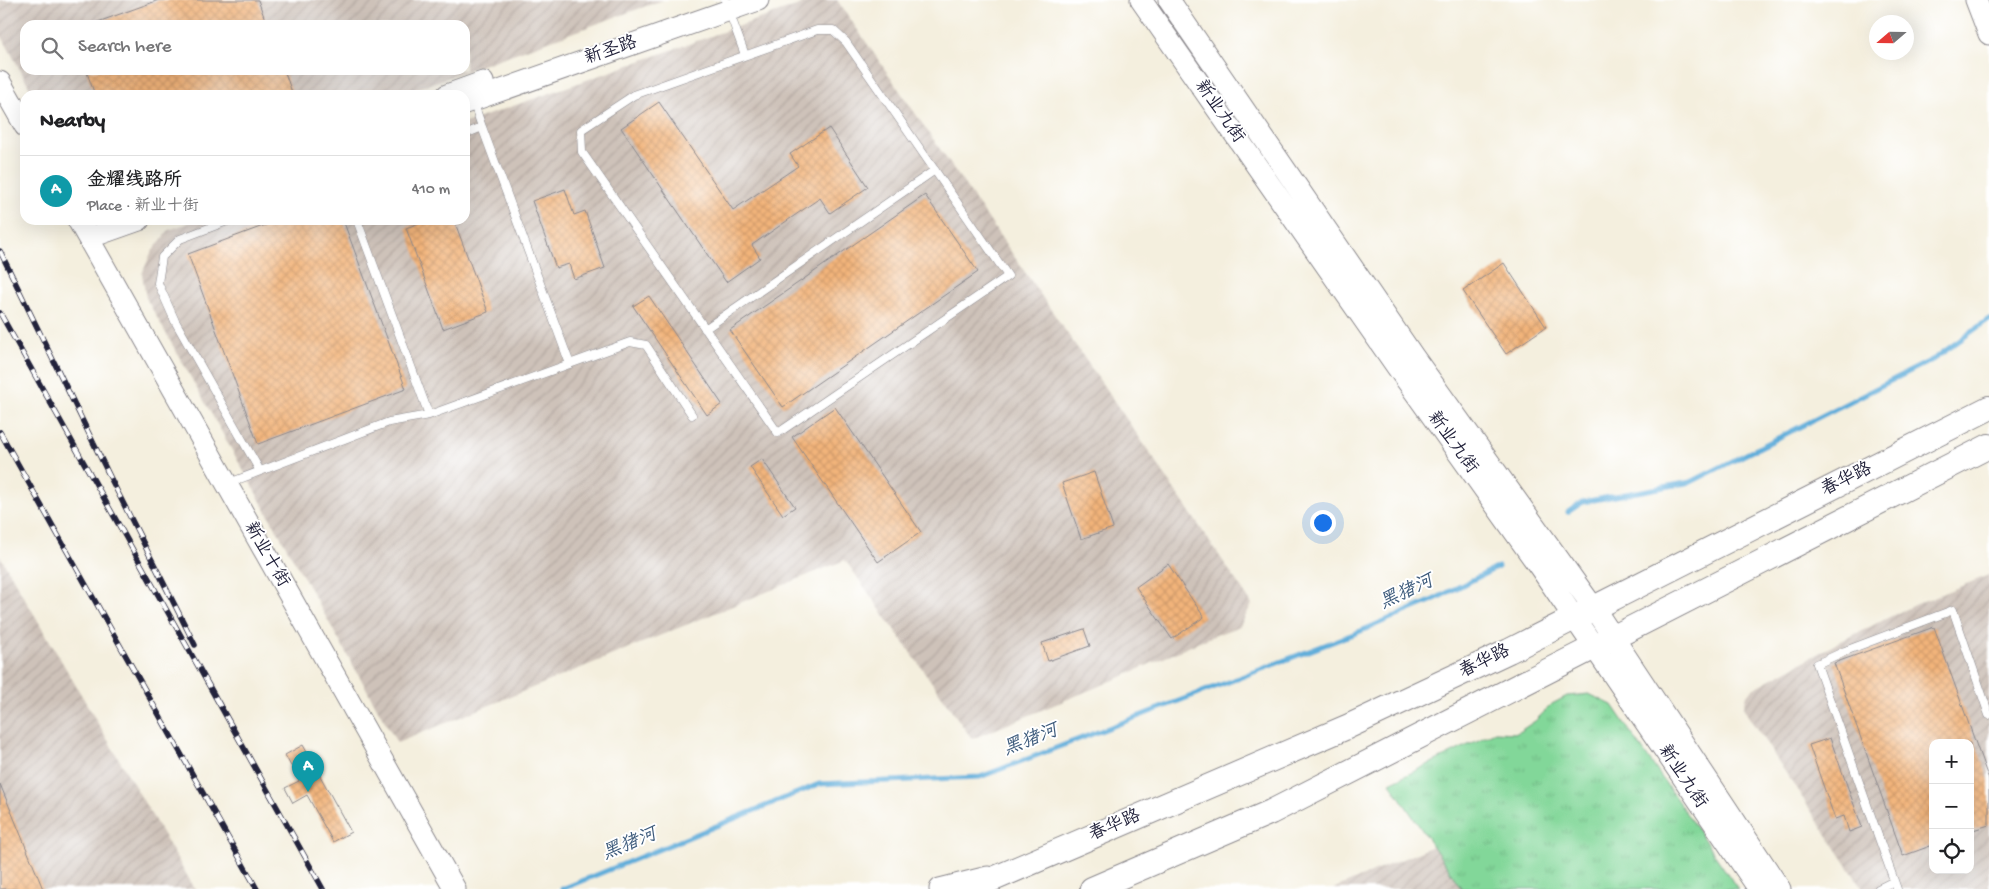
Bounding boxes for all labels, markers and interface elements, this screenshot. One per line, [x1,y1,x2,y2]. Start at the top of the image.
north arrow [1869,15,1914,60]
search box [20,20,470,75]
street label: 新圣路 [582,31,640,70]
icon: search [38,34,66,62]
text: Search here [78,36,172,59]
street label: 新业九街 [1190,76,1249,148]
text: Nearby [40,110,105,135]
text: 金耀线路所 [87,170,182,193]
text: A [51,181,61,200]
text: 410 m [412,181,450,200]
text: Place · 新业十街 [87,198,199,217]
street label: 新业九街 [1422,407,1482,478]
street label: 春华路 [1818,458,1876,501]
your location [1310,510,1336,536]
street label: 新业十街 [239,518,294,591]
water label: 黑猪河 [1376,568,1440,615]
street label: 春华路 [1456,640,1514,683]
water label: 黑猪河 [1000,718,1065,762]
map controls [1929,739,1974,874]
button: + [1929,739,1974,784]
street label: 新业九街 [1653,741,1712,813]
pin: A [292,751,324,792]
button: − [1929,784,1974,829]
street label: 春华路 [1086,805,1144,846]
water label: 黑猪河 [599,822,664,866]
button: locate [1929,829,1974,874]

